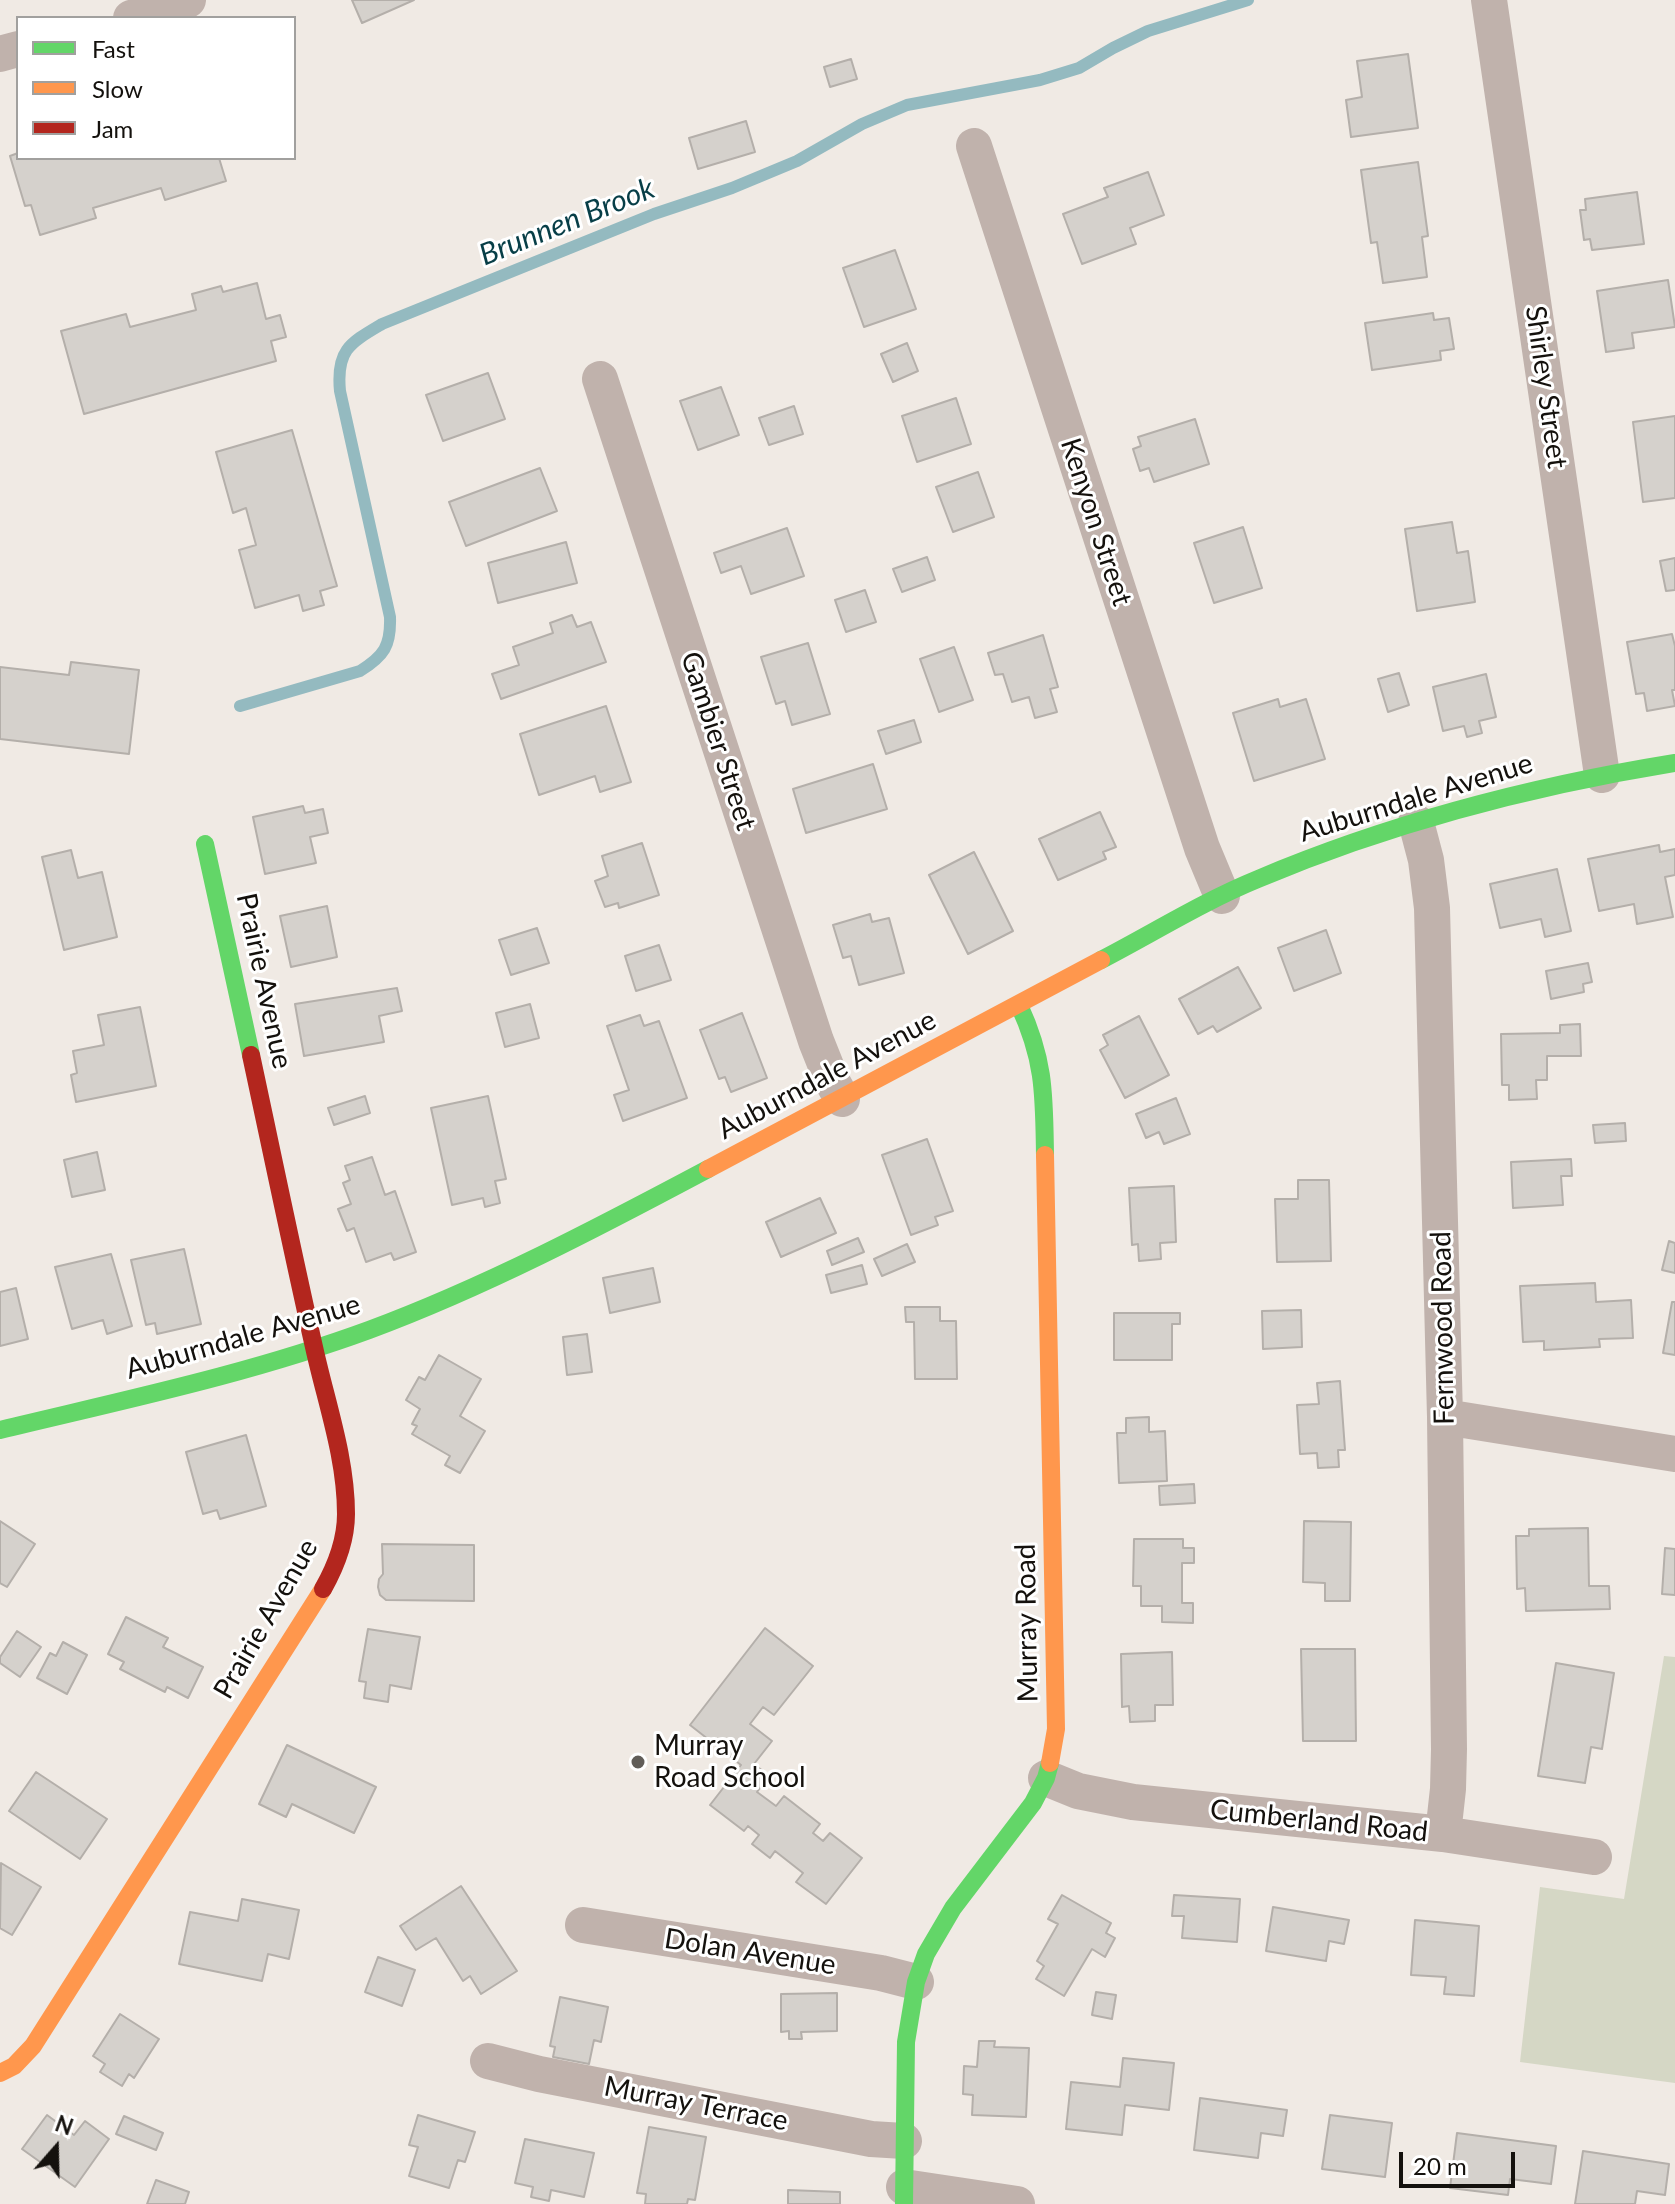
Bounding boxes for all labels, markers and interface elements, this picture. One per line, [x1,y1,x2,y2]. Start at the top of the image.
legend [16,16,296,160]
text: Fast [92,34,135,63]
text: Slow [92,74,143,103]
text: Jam [92,114,133,143]
water label: Brunnen Brook [474,171,660,273]
street label: Shirley Street [1518,304,1574,470]
street label: Kenyon Street [1053,434,1139,610]
street label: Gambier Street [673,648,763,834]
street label: Auburndale Avenue [1295,747,1537,849]
street label: Prairie Avenue [229,890,299,1072]
street label: Auburndale Avenue [712,1003,942,1147]
street label: Fernwood Road [1425,1231,1461,1425]
street label: Auburndale Avenue [122,1287,364,1387]
street label: Prairie Avenue [207,1533,325,1705]
street label: Murray Road [1009,1543,1045,1703]
place label: Murray Road School [654,1729,806,1795]
marker: Murray Road School [629,1753,647,1771]
street label: Cumberland Road [1208,1793,1430,1849]
street label: Dolan Avenue [662,1922,838,1982]
street label: Murray Terrace [601,2070,791,2138]
north arrow [16,2108,96,2188]
text: N [52,2109,77,2141]
scale bar [1403,2136,1519,2186]
text: 20 m [1413,2151,1467,2180]

